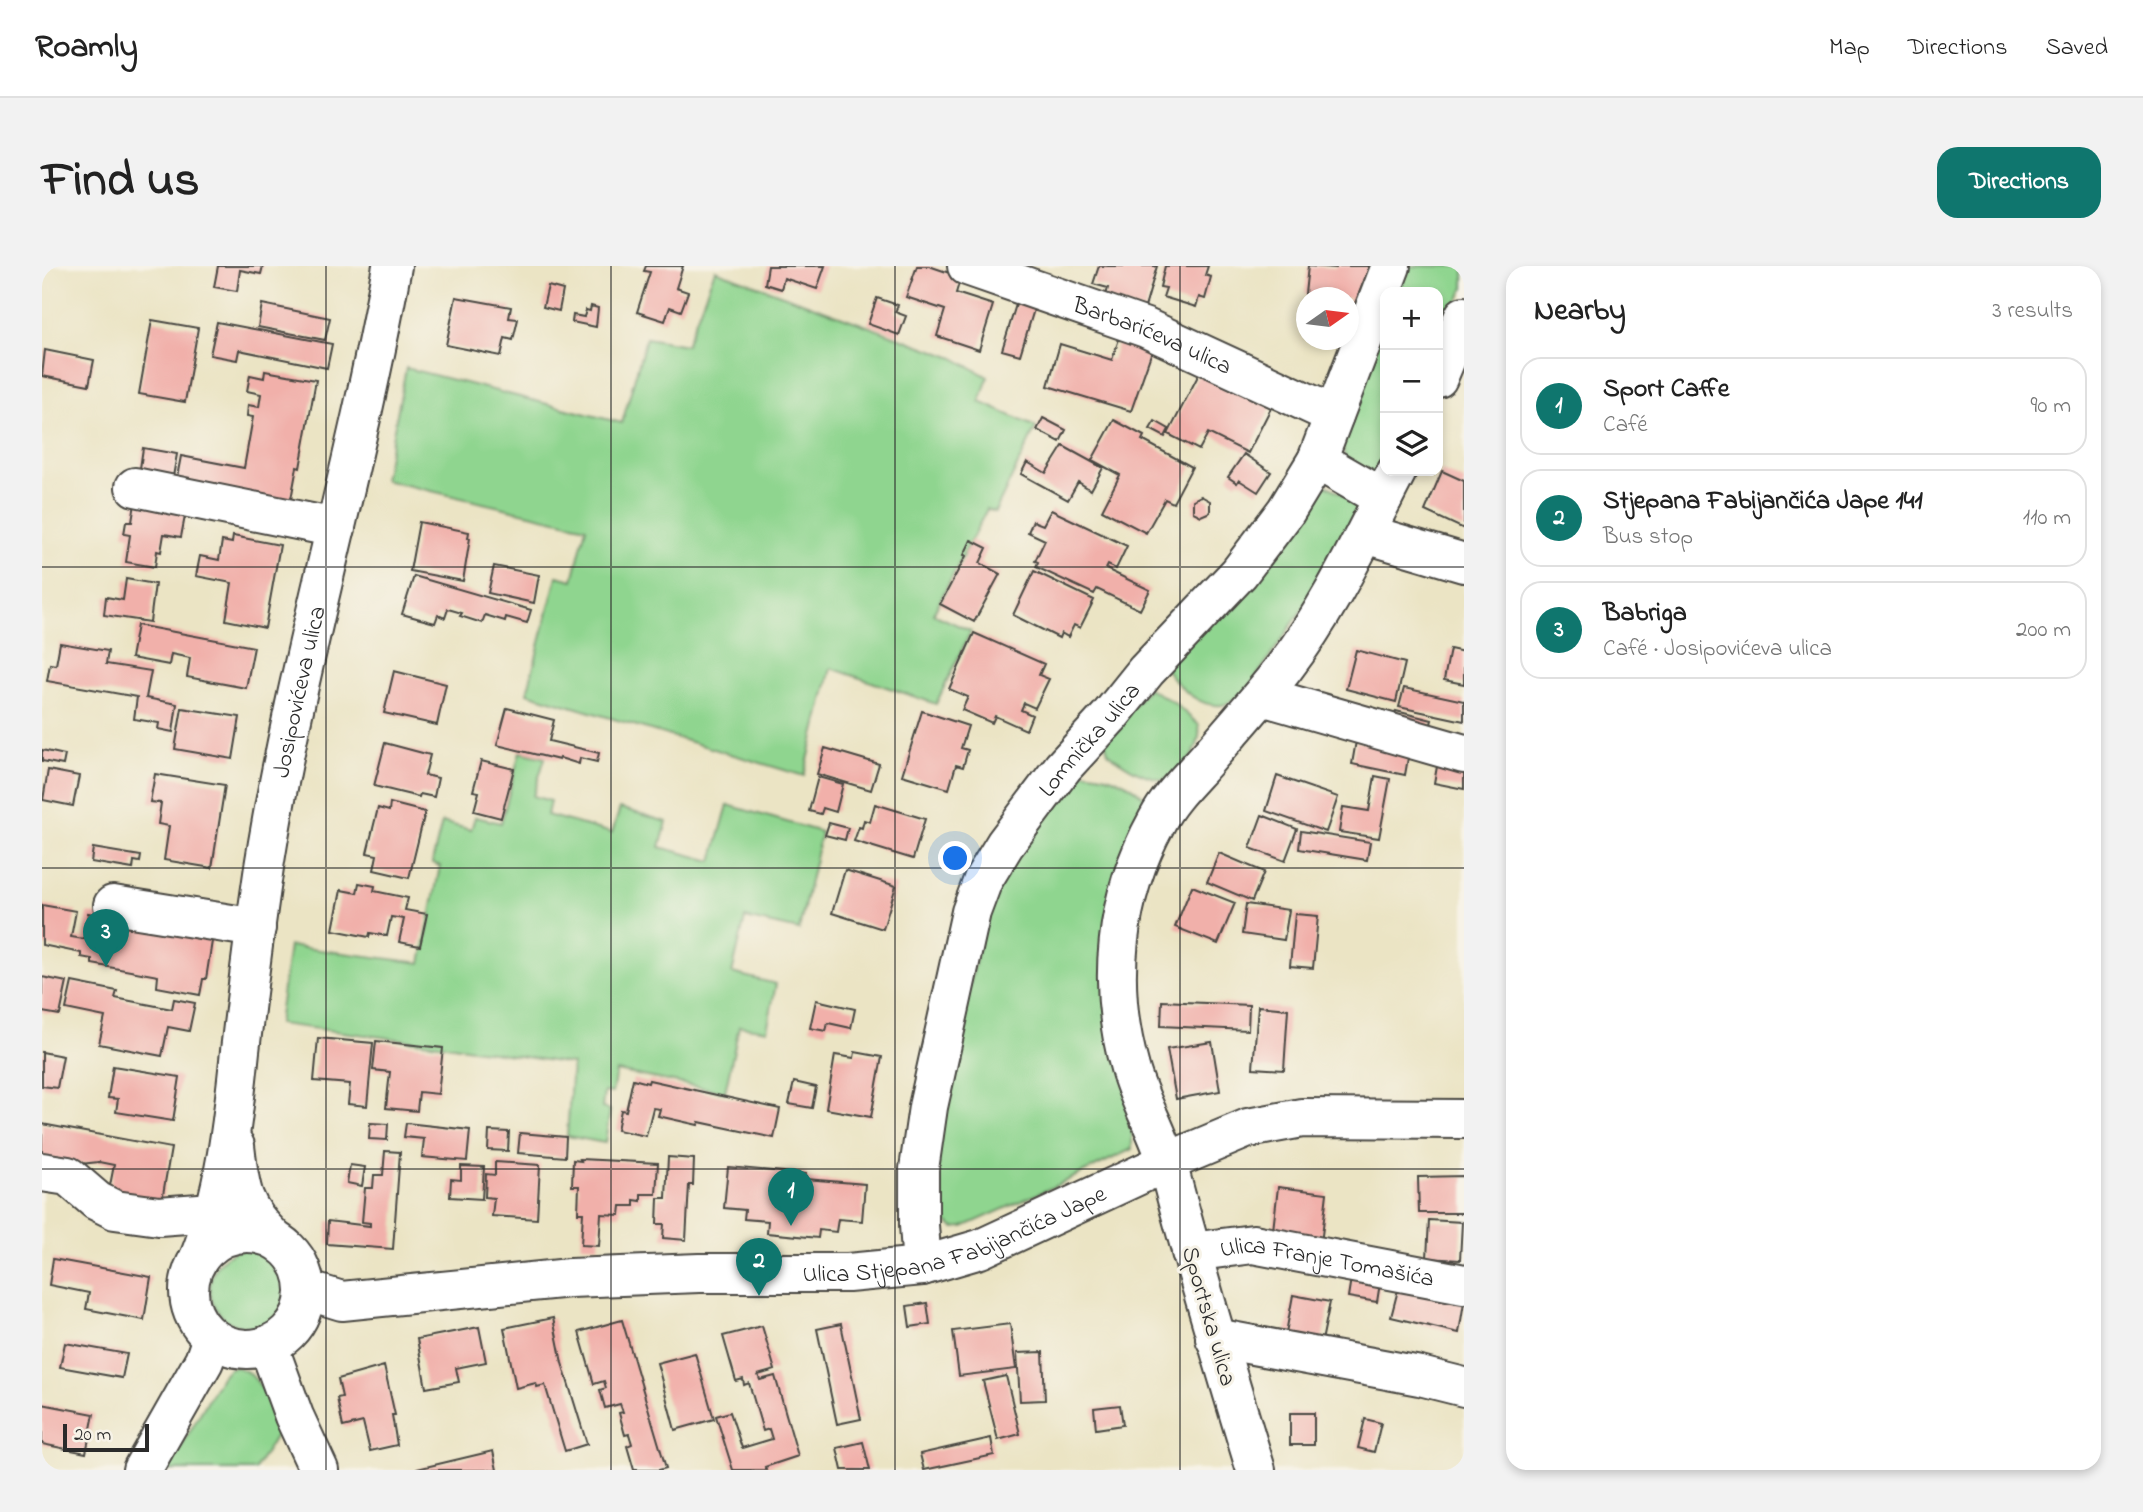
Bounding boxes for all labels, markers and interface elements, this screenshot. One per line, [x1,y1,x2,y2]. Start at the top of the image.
text: Roamly [35,24,138,72]
text: Map [1829,31,1870,66]
text: Directions [1908,31,2007,66]
text: Saved [2045,31,2108,66]
text: Find us [42,146,199,218]
button: Directions [1937,147,2101,218]
north arrow [1296,287,1359,350]
map controls [1380,287,1443,476]
button: + [1380,287,1443,350]
street label: Barbarićeva ulica [1067,289,1237,385]
text: Nearby [1534,290,1626,334]
text: 3 results [1992,295,2073,328]
button: − [1380,350,1443,413]
text: Sport Caffe [1603,371,1729,409]
text: 1 [1555,390,1563,423]
text: 90 m [2031,390,2071,423]
text: Café [1603,409,1648,442]
button: layers [1380,413,1443,476]
text: Stjepana Fabijančića Jape 141 [1603,483,1923,521]
text: 2 [1553,502,1565,535]
text: 110 m [2023,502,2071,535]
text: Bus stop [1603,521,1693,554]
text: Babriga [1603,595,1687,633]
street label: Josipovićeva ulica [265,603,337,781]
text: 3 [1554,614,1564,647]
text: 200 m [2016,614,2071,647]
text: Café · Josipovićeva ulica [1603,633,1832,666]
street label: Lomnička ulica [1031,676,1150,806]
your location [938,841,972,875]
pin: 3 [83,909,129,967]
pin: 1 [768,1168,814,1226]
street label: Ulica Stjepana Fabijančića Jape [802,1177,1113,1293]
street label: Ulica Franje Tomašića [1218,1229,1437,1298]
pin: 2 [736,1238,782,1296]
street label: Sportska ulica [1171,1243,1244,1391]
scale bar [63,1421,149,1453]
text: 20 m [74,1422,111,1449]

